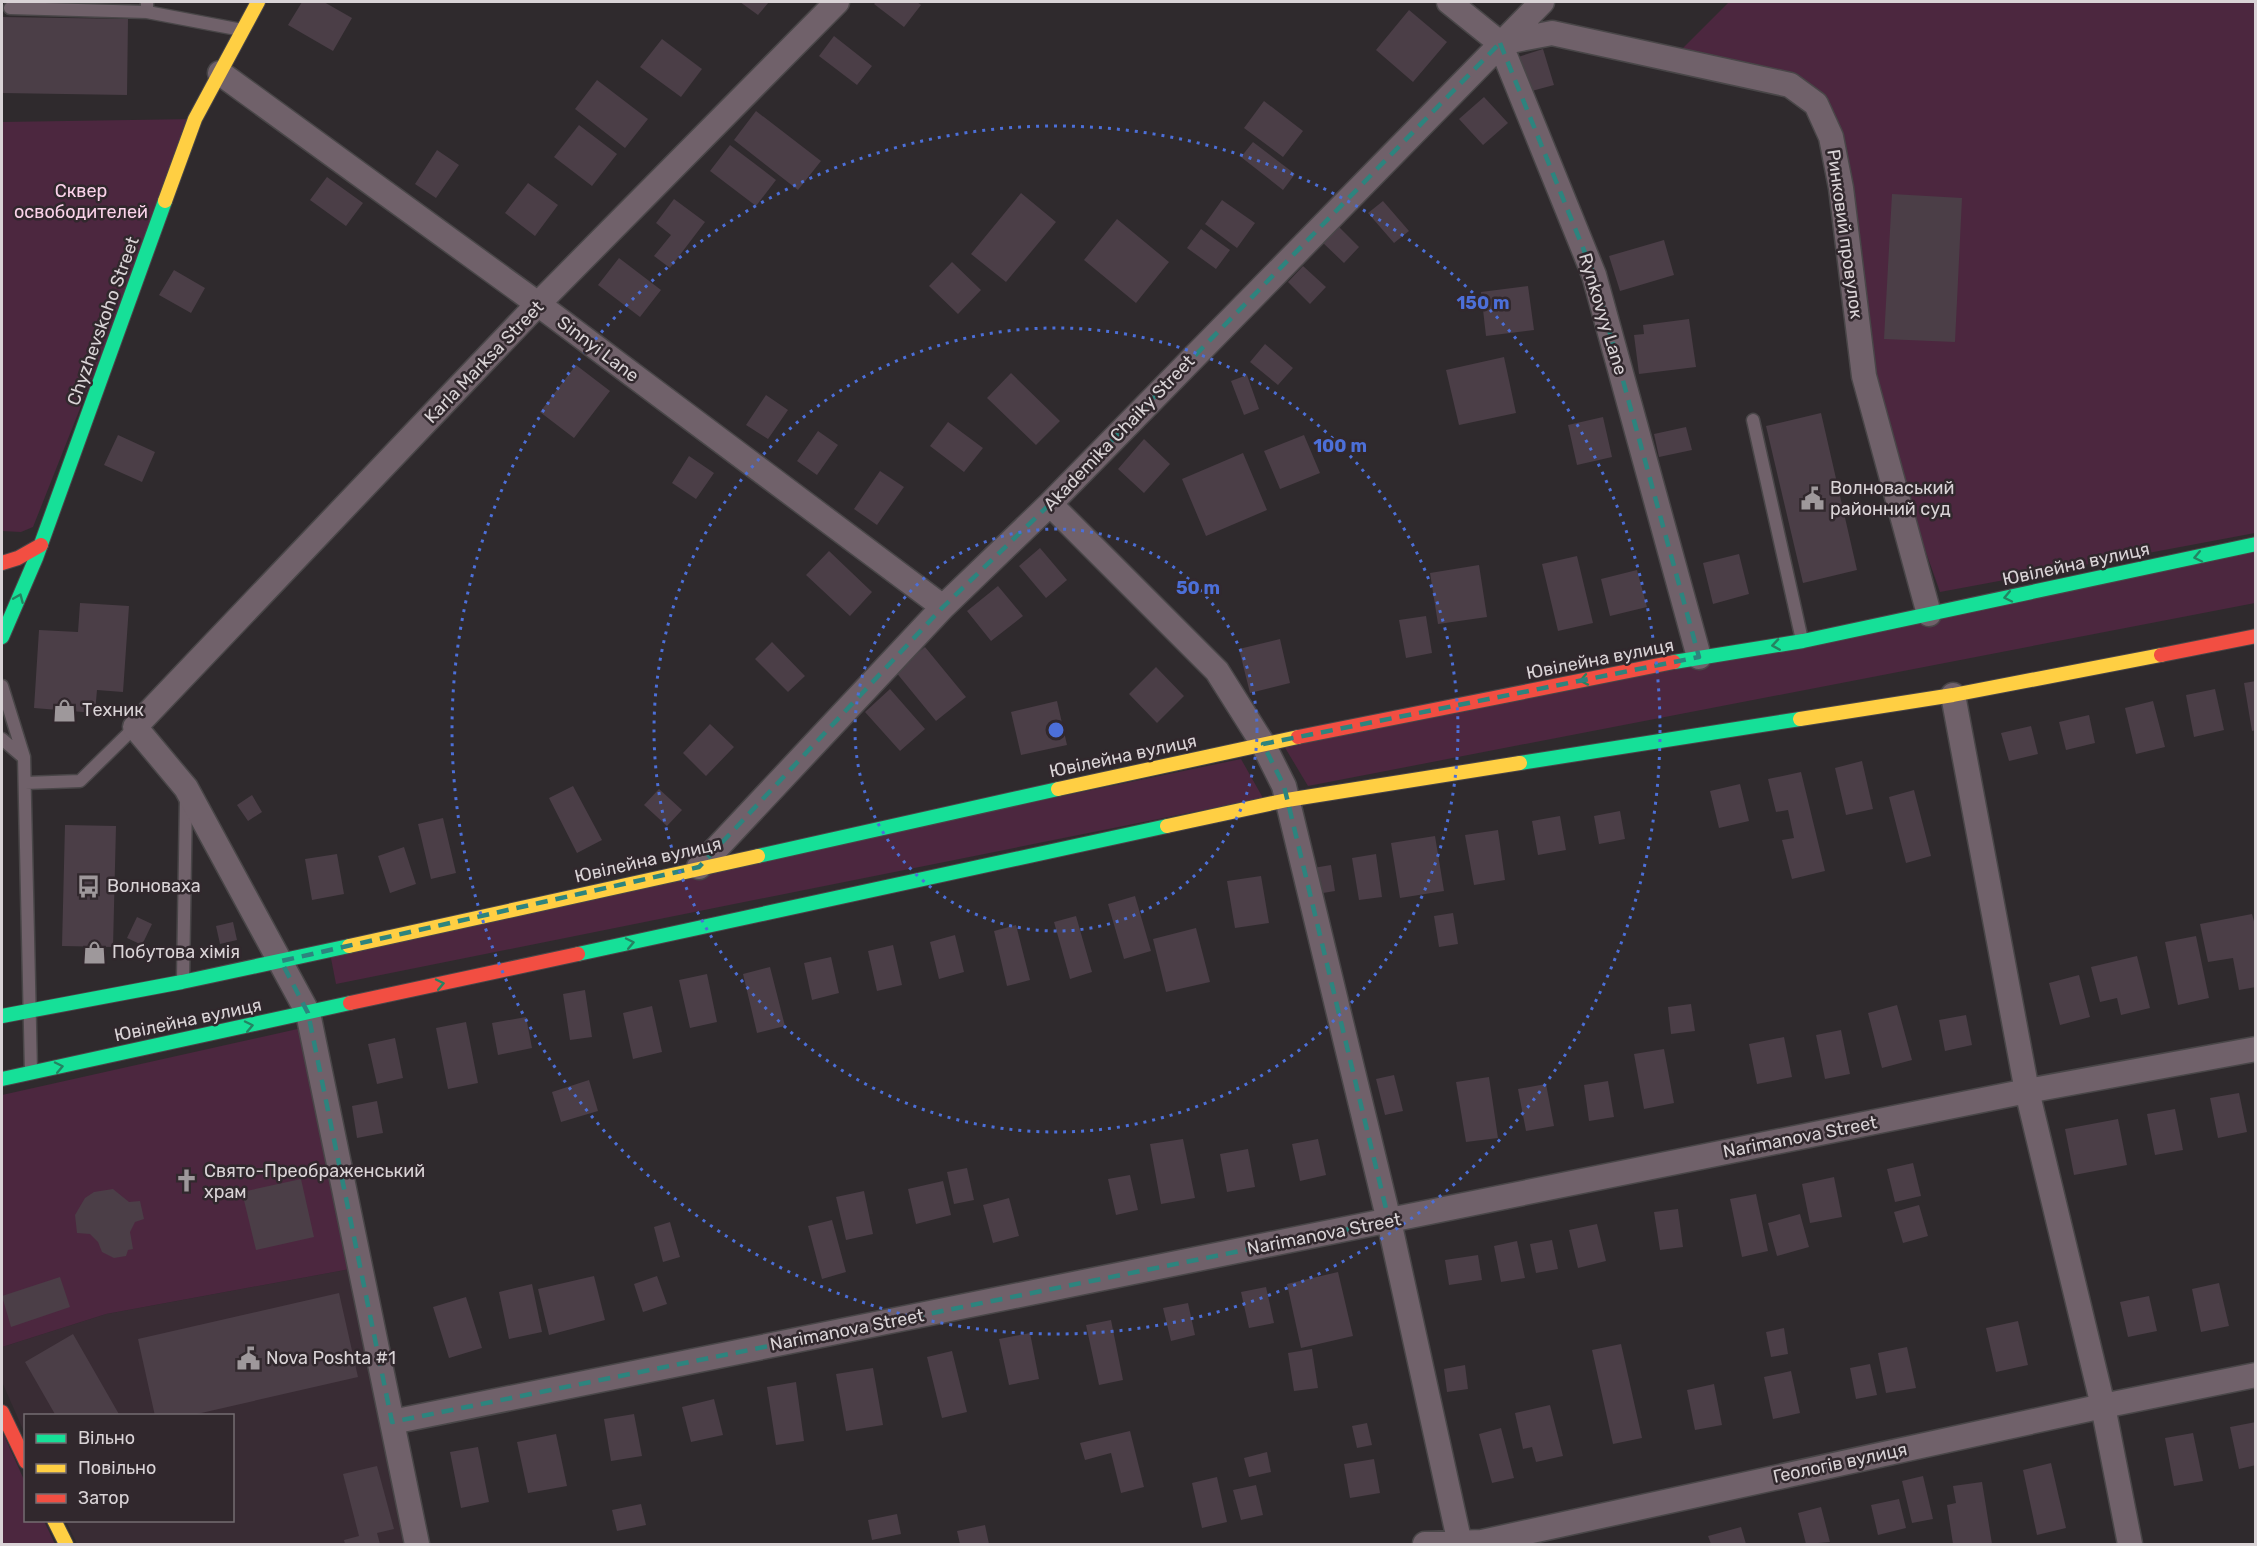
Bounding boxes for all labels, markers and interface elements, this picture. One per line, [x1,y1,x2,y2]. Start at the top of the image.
street label: Ринковий провулок [1822,148,1868,321]
park label: Сквер освободителей [14,180,148,223]
street label: Chyzhevskoho Street [62,233,144,409]
street label: Rynkovyy Lane [1574,250,1632,378]
text: 150 m [1456,292,1510,314]
street label: Karla Marksa Street [420,296,548,428]
street label: Sinnyi Lane [553,311,643,387]
street label: Akademika Chaiky Street [1039,350,1199,516]
text: 100 m [1313,435,1367,457]
place label: Волноваський районний суд [1830,477,1954,520]
public building icon: Волноваський районний суд [1799,485,1825,511]
street label: Ювілейна вулиця [2000,538,2152,590]
one-way arrow [2194,549,2204,562]
text: 50 m [1176,577,1220,599]
one-way arrow [2003,590,2013,603]
one-way arrow [11,593,23,604]
street label: Ювілейна вулиця [1524,634,1676,684]
one-way arrow [1771,639,1780,651]
one-way arrow [1579,673,1589,686]
shop icon: Техник [51,697,77,723]
place label: Техник [82,699,144,721]
centre of rings [1046,720,1066,740]
street label: Ювілейна вулиця [1047,730,1199,782]
street label: Ювілейна вулиця [572,832,724,888]
bus stop icon: Волноваха [76,873,102,899]
place label: Волноваха [107,875,201,897]
one-way arrow [625,937,635,950]
shop icon: Побутова хімія [81,939,107,965]
place label: Побутова хімія [112,941,240,963]
one-way arrow [435,979,445,992]
street label: Ювілейна вулиця [112,994,264,1046]
one-way arrow [244,1020,254,1033]
one-way arrow [53,1061,63,1074]
street label: Narimanova Street [1721,1111,1879,1163]
place label: Свято-Преображенський храм [204,1160,425,1203]
church icon: Свято-Преображенський храм [173,1168,199,1194]
street label: Narimanova Street [1245,1208,1403,1260]
street label: Narimanova Street [768,1304,926,1356]
public building icon: Nova Poshta #1 [235,1345,261,1371]
place label: Nova Poshta #1 [266,1347,396,1369]
legend [24,1414,234,1522]
text: Вільно [78,1427,135,1449]
street label: Геологів вулиця [1771,1438,1909,1488]
text: Повільно [78,1457,156,1479]
text: Затор [78,1487,129,1509]

